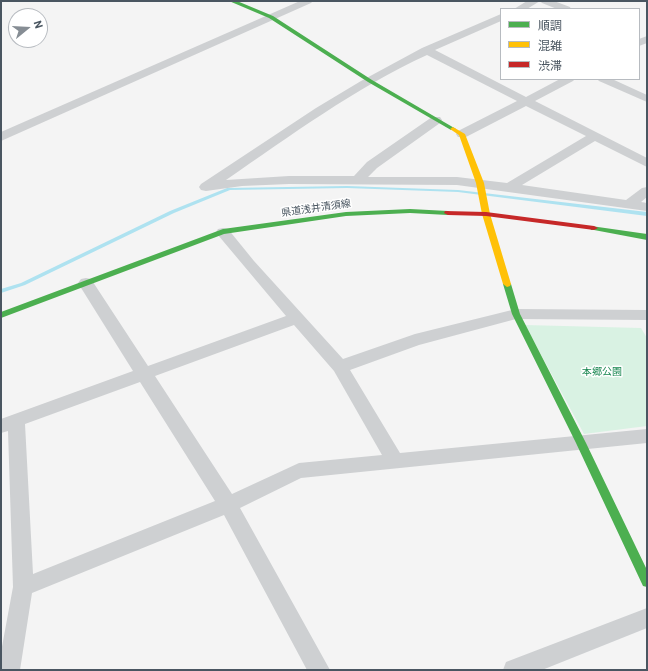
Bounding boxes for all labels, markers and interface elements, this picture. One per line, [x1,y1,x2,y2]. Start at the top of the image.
north arrow [8,8,48,48]
legend [500,8,640,80]
text: 順調 [538,18,562,32]
text: N [32,19,46,30]
text: 混雑 [538,38,562,52]
text: 渋滞 [538,58,562,72]
street label: 県道浅井清須線 [281,197,351,219]
park label: 本郷公園 [582,366,622,378]

